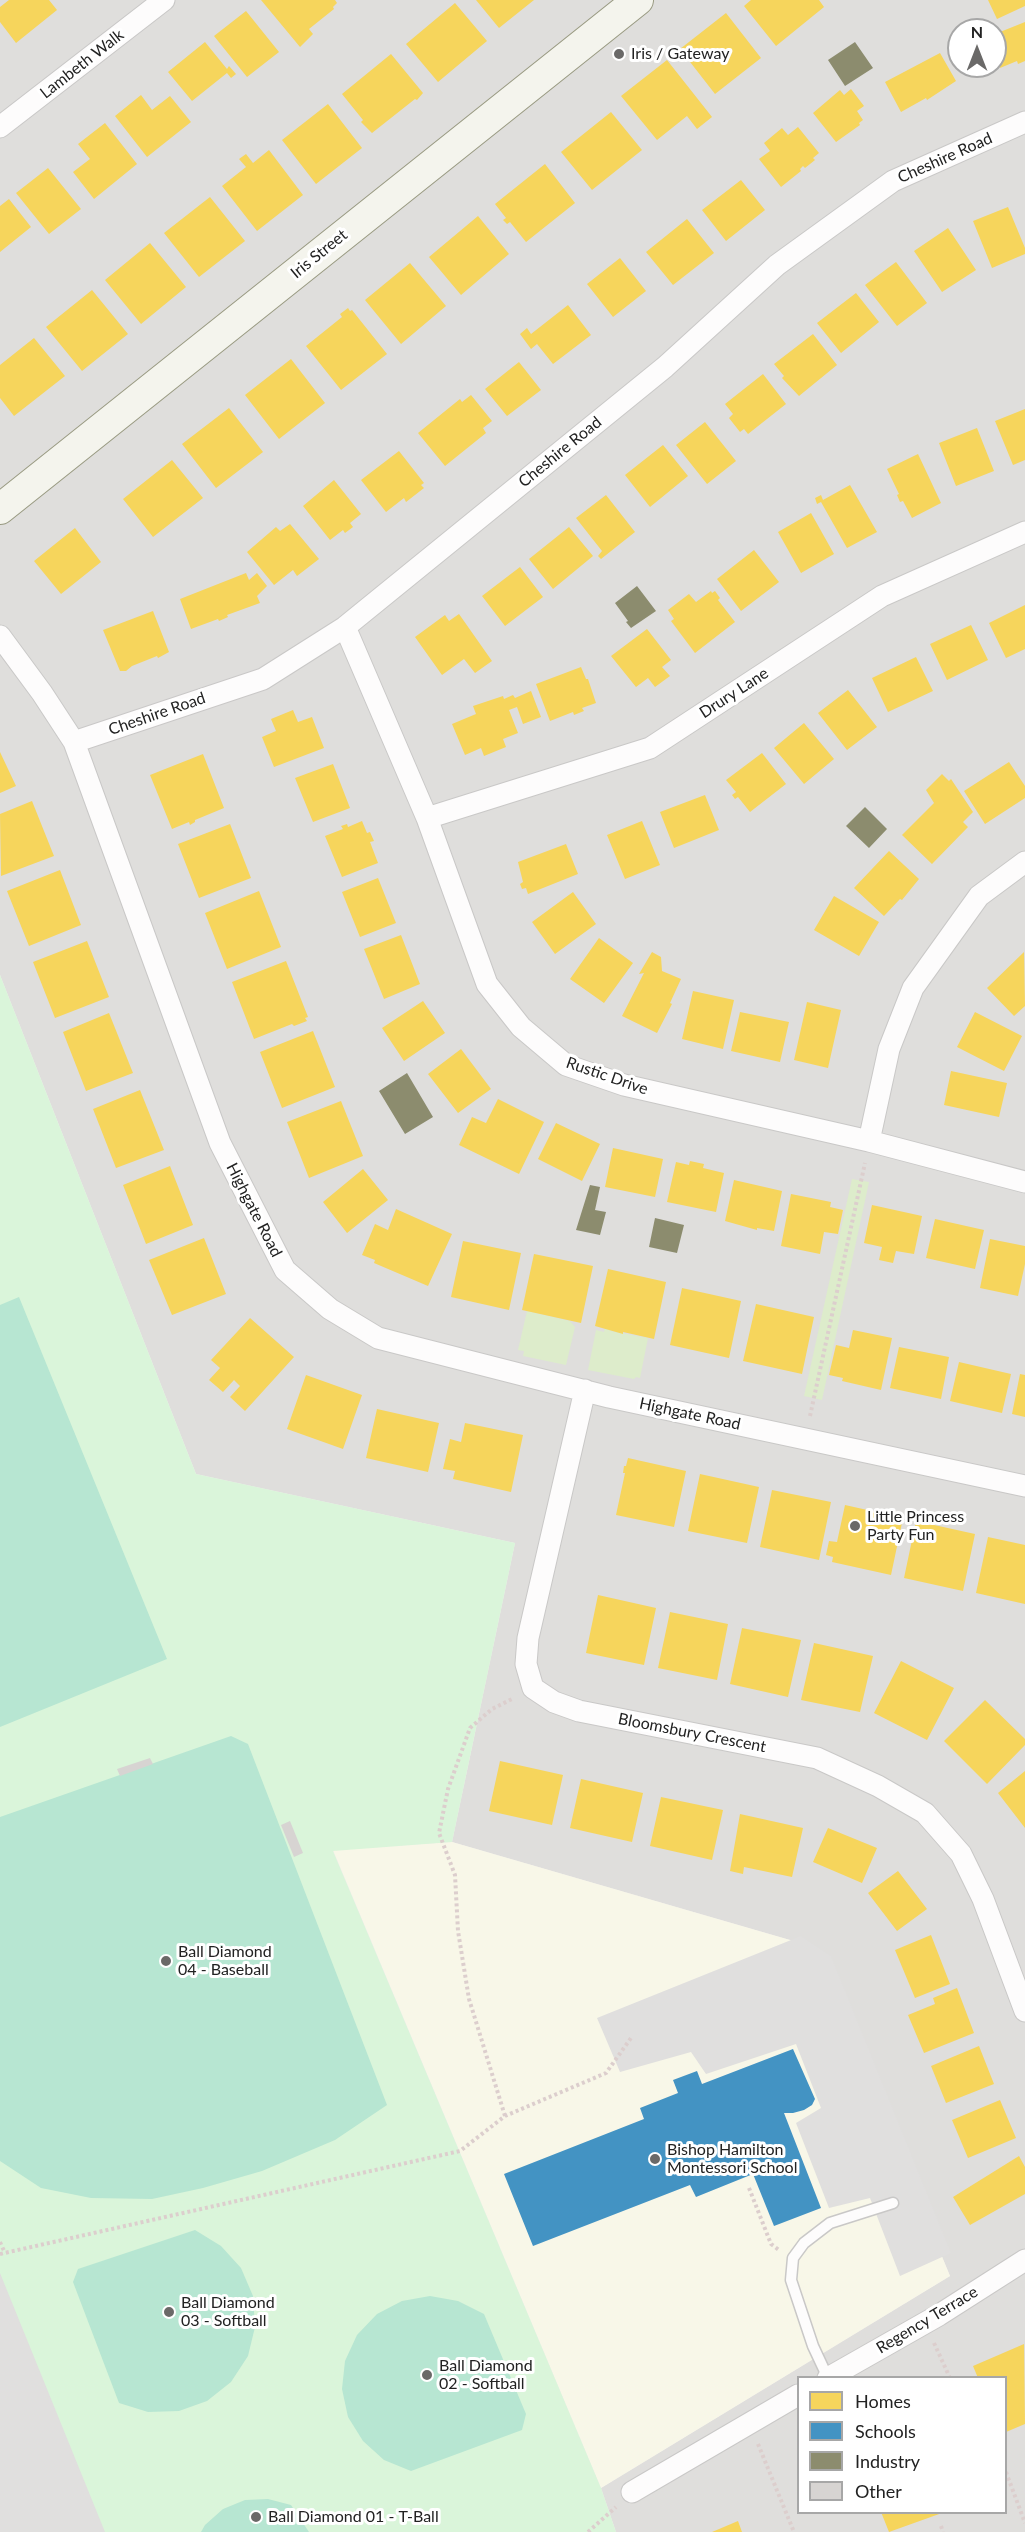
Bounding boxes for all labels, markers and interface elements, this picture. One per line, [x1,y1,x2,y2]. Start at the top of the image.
north arrow [947,18,1007,78]
text: N [971,22,983,41]
street label: Lambeth Walk [36,25,128,103]
place label: Iris / Gateway [631,44,729,64]
marker: Iris / Gateway [612,47,626,61]
street label: Cheshire Road [895,129,995,187]
street label: Iris Street [287,225,351,283]
street label: Cheshire Road [515,413,605,491]
street label: Drury Lane [696,664,772,722]
street label: Cheshire Road [106,688,208,740]
street label: Rustic Drive [564,1053,650,1099]
street label: Highgate Road [222,1160,286,1260]
street label: Highgate Road [638,1394,742,1434]
place label: Little Princess Party Fun [867,1507,964,1545]
marker: Little Princess Party Fun [848,1519,862,1533]
street label: Bloomsbury Crescent [616,1709,768,1757]
place label: Ball Diamond 04 - Baseball [178,1942,272,1980]
marker: Ball Diamond 04 - Baseball [159,1954,173,1968]
place label: Bishop Hamilton Montessori School [667,2140,797,2178]
marker: Bishop Hamilton Montessori School [648,2152,662,2166]
street label: Regency Terrace [873,2282,981,2358]
place label: Ball Diamond 03 - Softball [181,2293,275,2331]
marker: Ball Diamond 03 - Softball [162,2305,176,2319]
place label: Ball Diamond 02 - Softball [439,2356,533,2394]
marker: Ball Diamond 02 - Softball [420,2368,434,2382]
legend [797,2376,1007,2514]
text: Homes [855,2390,911,2412]
text: Schools [855,2420,916,2442]
text: Industry [855,2450,920,2472]
text: Other [855,2480,902,2502]
place label: Ball Diamond 01 - T-Ball [268,2507,439,2527]
marker: Ball Diamond 01 - T-Ball [249,2510,263,2524]

